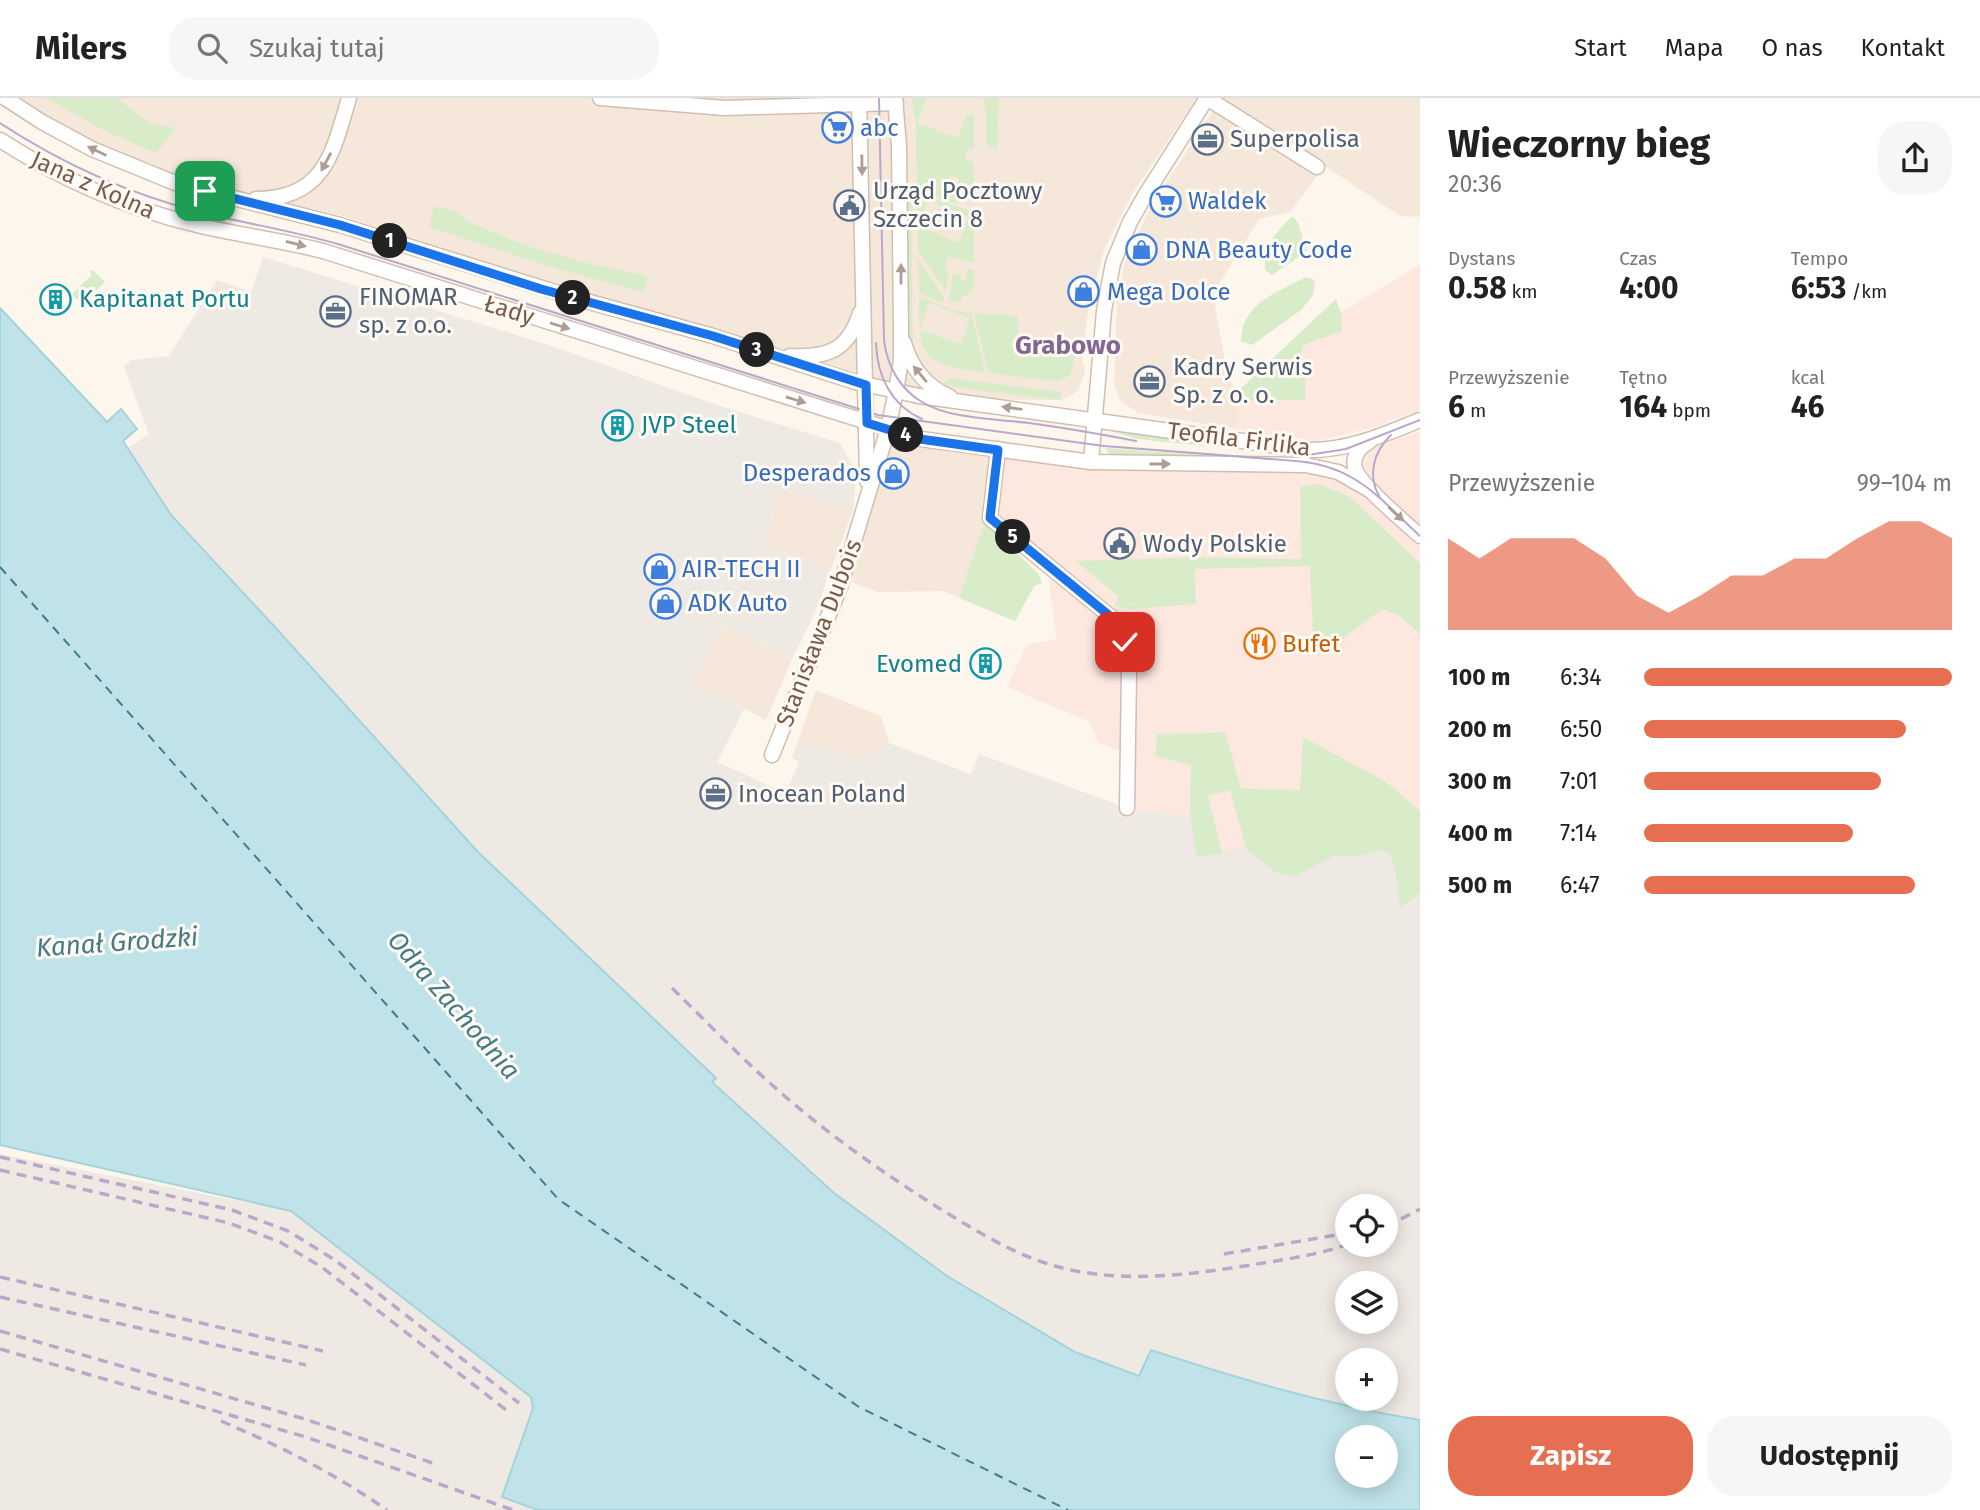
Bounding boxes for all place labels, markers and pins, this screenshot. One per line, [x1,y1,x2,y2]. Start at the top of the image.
supermarket icon: abc [820,111,854,145]
place label: abc [860,114,899,142]
office icon: Superpolisa [1190,122,1224,156]
place label: Superpolisa [1230,125,1360,153]
pin [175,161,235,221]
place label: Urząd Pocztowy Szczecin 8 [873,177,1043,233]
supermarket icon: Waldek [1148,184,1182,218]
place label: Waldek [1188,187,1267,215]
public building icon: Urząd Pocztowy Szczecin 8 [833,188,867,222]
pin: 1 [372,223,408,258]
shop icon: DNA Beauty Code [1125,233,1159,267]
place label: DNA Beauty Code [1165,236,1353,264]
shop icon: Mega Dolce [1067,275,1101,309]
place label: Mega Dolce [1107,278,1231,306]
pin: 2 [556,280,590,316]
building icon: Kapitanat Portu [39,282,73,316]
place label: FINOMAR sp. z o.o. [359,283,458,339]
place label: Kapitanat Portu [79,285,250,313]
office icon: FINOMAR sp. z o.o. [319,294,353,328]
pin: 3 [740,332,774,368]
place label: Kadry Serwis Sp. z o. o. [1173,353,1312,409]
office icon: Kadry Serwis Sp. z o. o. [1133,364,1167,398]
building icon: JVP Steel [601,408,635,442]
place label: JVP Steel [641,411,737,439]
pin: 4 [888,418,923,452]
shop icon: Desperados [877,456,911,490]
place label: Desperados [743,459,871,487]
pin: 5 [996,520,1030,555]
public building icon: Wody Polskie [1103,527,1137,561]
place label: Wody Polskie [1143,530,1287,558]
shop icon: AIR-TECH II [642,552,676,586]
place label: AIR-TECH II [682,555,801,583]
shop icon: ADK Auto [648,586,682,620]
place label: ADK Auto [688,589,788,617]
pin [1095,612,1155,672]
restaurant icon: Bufet [1242,627,1276,661]
place label: Bufet [1282,630,1340,658]
building icon: Evomed [968,647,1002,681]
place label: Evomed [876,650,962,678]
office icon: Inocean Poland [698,777,732,811]
place label: Inocean Poland [738,780,906,808]

